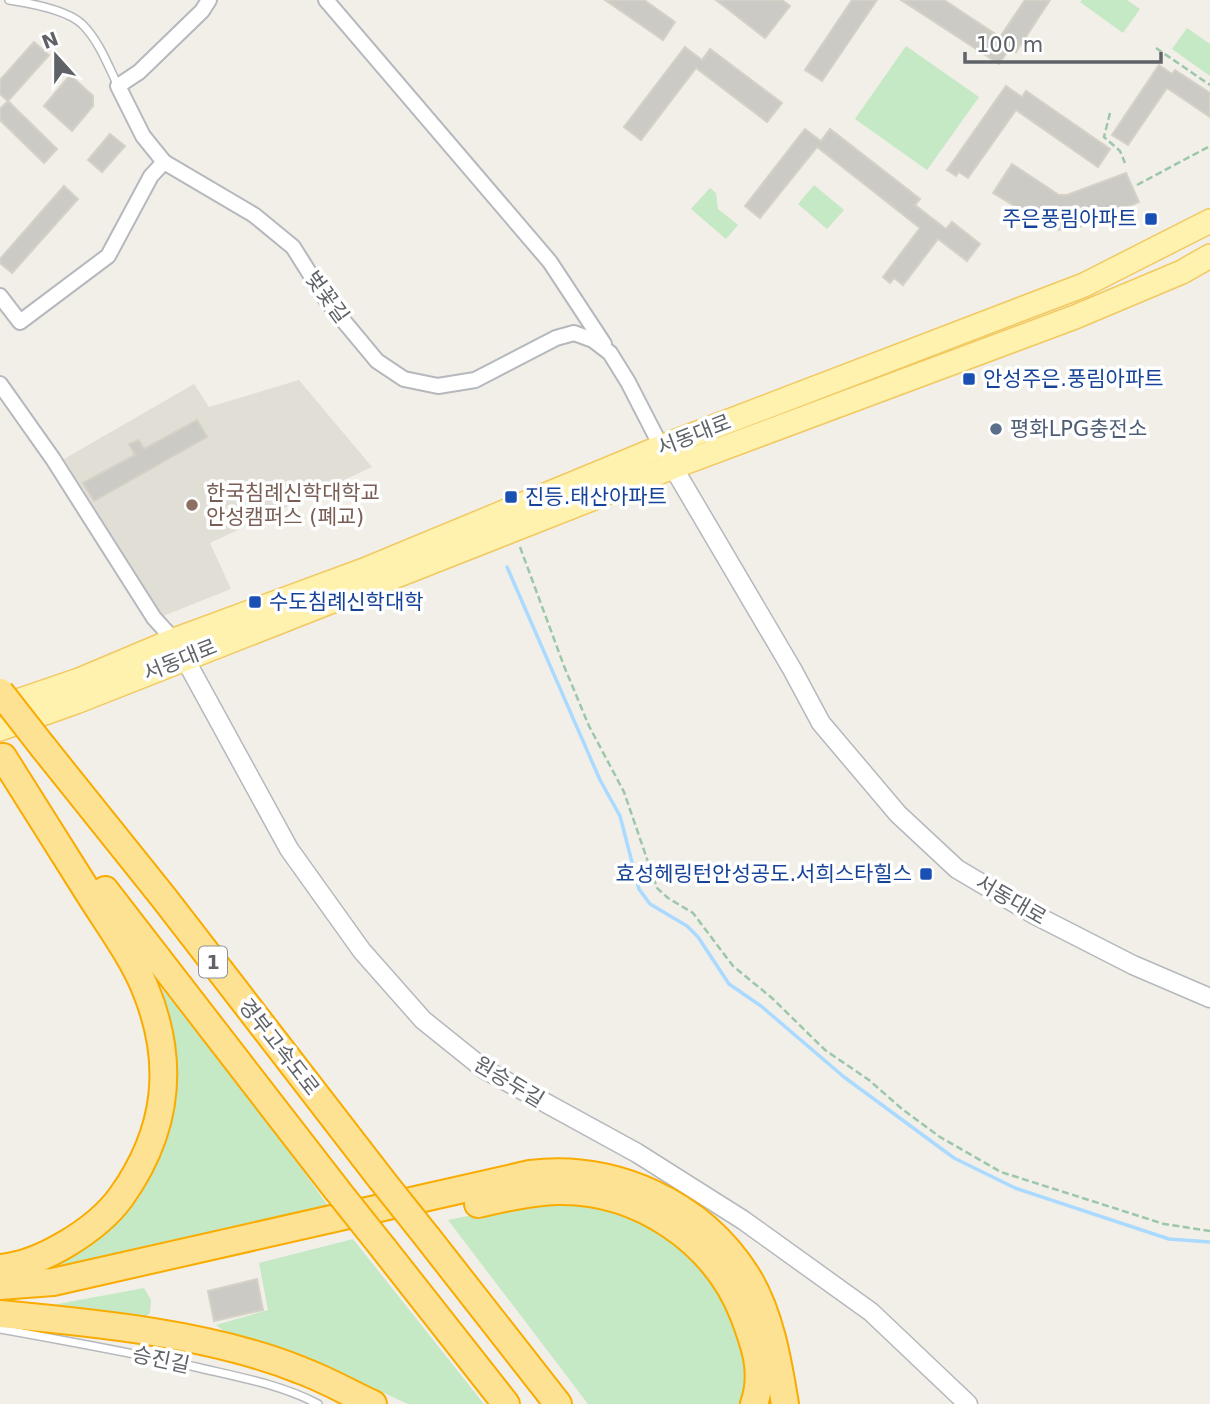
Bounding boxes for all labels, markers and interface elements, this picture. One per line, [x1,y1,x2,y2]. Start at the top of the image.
north arrow [21,21,91,91]
scale bar [965,21,1161,65]
text: N [39,27,61,53]
text: 100 m [976,33,1043,57]
place label: 주은풍림아파트 [1002,207,1137,231]
marker: 주은풍림아파트 [1143,211,1159,227]
street label: 벚꽃길 [300,266,354,328]
place label: 안성주은.풍림아파트 [983,367,1164,391]
marker: 안성주은.풍림아파트 [961,371,977,387]
street label: 서동대로 [654,410,734,460]
place label: 평화LPG충전소 [1010,417,1147,441]
marker: 평화LPG충전소 [988,421,1004,437]
place label: 한국침례신학대학교 안성캠퍼스 (폐교) [206,481,380,529]
place label: 진등.태산아파트 [525,485,667,509]
marker: 진등.태산아파트 [503,489,519,505]
marker: 한국침례신학대학교 안성캠퍼스 (폐교) [184,497,200,513]
place label: 수도침례신학대학 [269,590,424,614]
marker: 수도침례신학대학 [247,594,263,610]
street label: 서동대로 [140,634,220,686]
place label: 효성헤링턴안성공도.서희스타힐스 [616,862,912,886]
marker: 효성헤링턴안성공도.서희스타힐스 [918,866,934,882]
street label: 서동대로 [972,870,1050,930]
road number: 1 [199,946,227,978]
street label: 경부고속도로 [234,994,324,1100]
street label: 원승두길 [470,1052,548,1112]
street label: 승진길 [130,1342,192,1378]

